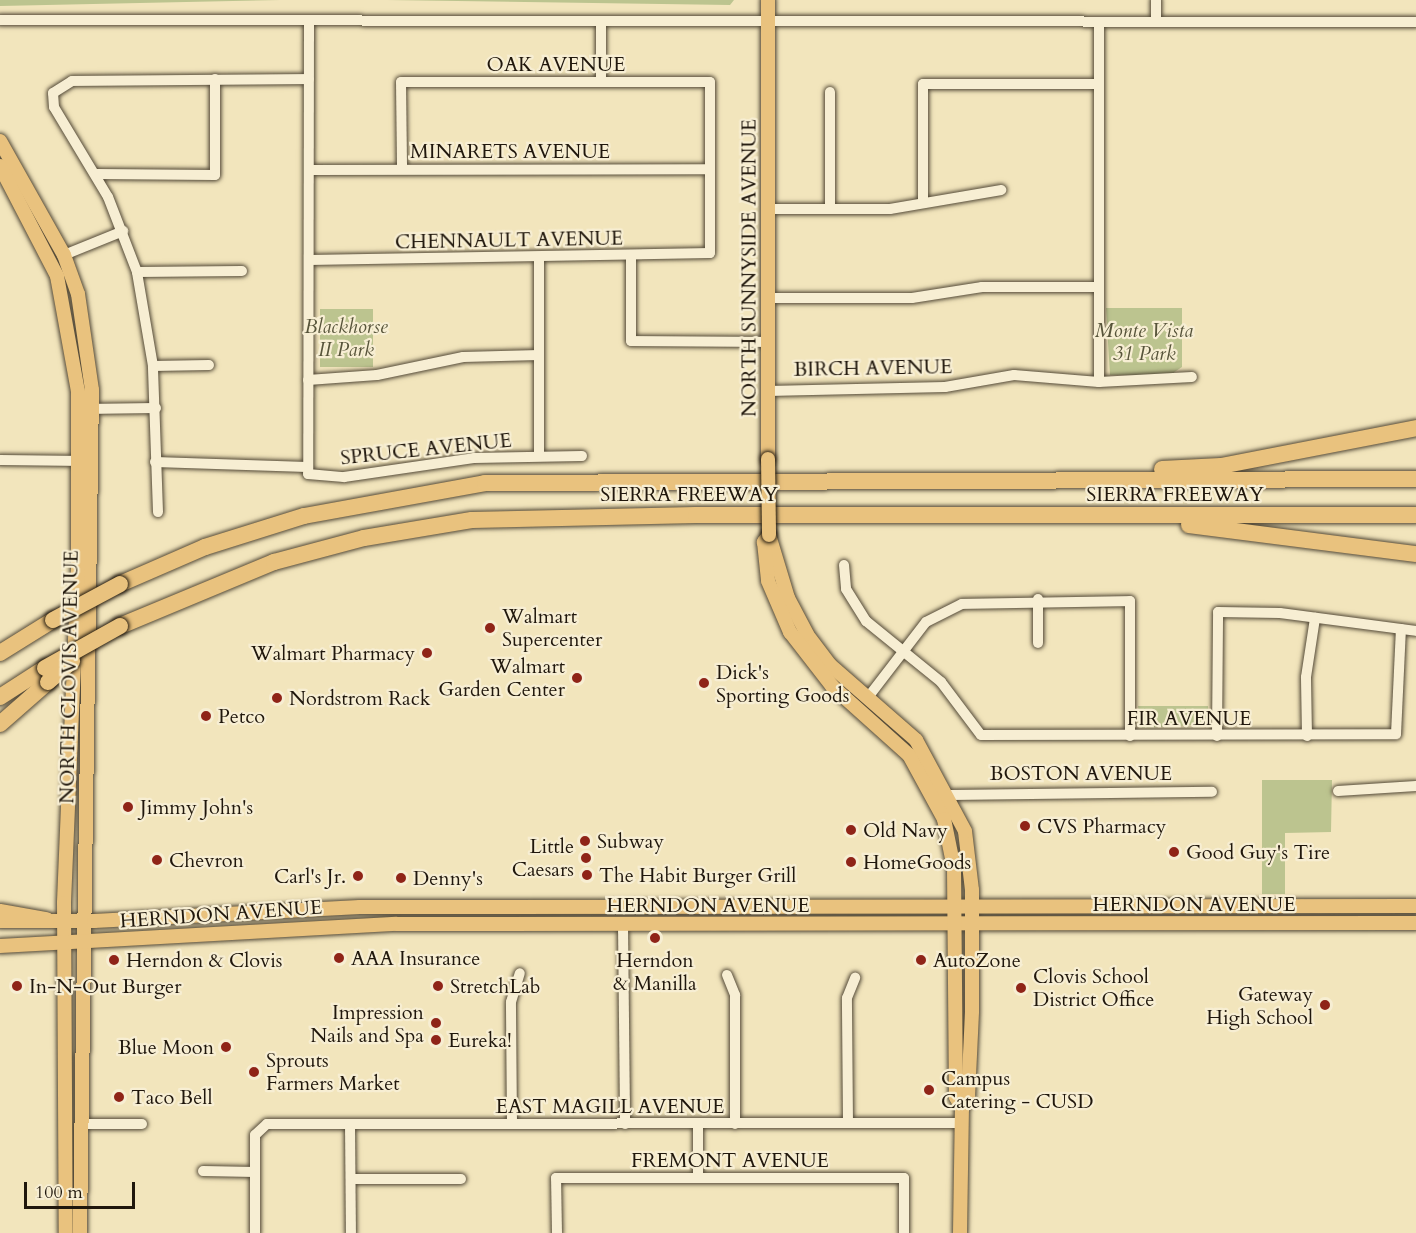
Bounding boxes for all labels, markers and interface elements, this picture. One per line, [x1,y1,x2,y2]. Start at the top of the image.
street label: OAK AVENUE [487,52,625,76]
street label: NORTH SUNNYSIDE AVENUE [737,119,761,417]
street label: MINARETS AVENUE [410,139,610,163]
street label: CHENNAULT AVENUE [395,226,623,254]
park label: Blackhorse II Park [304,314,388,361]
park label: Monte Vista 31 Park [1095,318,1193,365]
street label: BIRCH AVENUE [793,355,953,381]
street label: SPRUCE AVENUE [339,428,513,470]
street label: SIERRA FREEWAY [600,482,778,506]
street label: SIERRA FREEWAY [1086,482,1264,506]
street label: NORTH CLOVIS AVENUE [55,550,83,804]
place label: Walmart Supercenter [502,604,602,651]
marker: Walmart Supercenter [483,621,497,635]
place label: Walmart Pharmacy [251,641,415,665]
marker: Walmart Pharmacy [420,646,434,660]
place label: Walmart Garden Center [438,654,565,701]
place label: Dick's Sporting Goods [716,660,849,707]
marker: Walmart Garden Center [570,671,584,685]
marker: Dick's Sporting Goods [697,676,711,690]
place label: Nordstrom Rack [289,686,431,710]
marker: Nordstrom Rack [270,691,284,705]
place label: Petco [218,704,265,728]
street label: FIR AVENUE [1127,706,1251,730]
marker: Petco [199,709,213,723]
street label: BOSTON AVENUE [990,761,1172,785]
place label: Jimmy John's [140,795,253,819]
marker: Jimmy John's [121,800,135,814]
place label: CVS Pharmacy [1037,814,1166,838]
place label: Old Navy [863,818,948,842]
marker: CVS Pharmacy [1018,819,1032,833]
marker: Old Navy [844,823,858,837]
place label: Subway [597,829,664,853]
place label: Little Caesars [512,834,574,881]
marker: Subway [578,834,592,848]
place label: Good Guy's Tire [1186,840,1330,864]
marker: Good Guy's Tire [1167,845,1181,859]
place label: Chevron [169,848,244,872]
place label: HomeGoods [863,850,971,874]
marker: Little Caesars [579,851,593,865]
marker: Chevron [150,853,164,867]
marker: HomeGoods [844,855,858,869]
place label: The Habit Burger Grill [599,863,796,887]
place label: Carl's Jr. [274,864,346,888]
place label: Denny's [413,866,483,890]
marker: The Habit Burger Grill [580,868,594,882]
marker: Carl's Jr. [351,869,365,883]
marker: Denny's [394,871,408,885]
street label: HERNDON AVENUE [1093,892,1295,916]
street label: HERNDON AVENUE [607,893,809,917]
street label: HERNDON AVENUE [119,895,323,933]
marker: Herndon & Manilla [648,931,662,945]
place label: AAA Insurance [351,946,480,970]
place label: Herndon & Clovis [126,948,283,972]
place label: Herndon & Manilla [613,948,697,995]
place label: AutoZone [933,948,1021,972]
marker: AAA Insurance [332,951,346,965]
marker: Herndon & Clovis [107,953,121,967]
marker: AutoZone [914,953,928,967]
place label: Clovis School District Office [1033,964,1154,1011]
place label: In-N-Out Burger [29,974,181,998]
place label: StretchLab [450,974,541,998]
marker: In-N-Out Burger [10,979,24,993]
marker: StretchLab [431,979,445,993]
marker: Clovis School District Office [1014,981,1028,995]
place label: Gateway High School [1206,982,1313,1029]
marker: Gateway High School [1318,998,1332,1012]
place label: Impression Nails and Spa [310,1000,424,1047]
marker: Impression Nails and Spa [429,1016,443,1030]
place label: Eureka! [448,1028,512,1052]
marker: Eureka! [429,1033,443,1047]
place label: Blue Moon [118,1035,214,1059]
marker: Blue Moon [219,1040,233,1054]
place label: Sprouts Farmers Market [266,1048,400,1095]
marker: Sprouts Farmers Market [247,1065,261,1079]
place label: Campus Catering - CUSD [941,1066,1093,1113]
marker: Campus Catering - CUSD [922,1083,936,1097]
place label: Taco Bell [131,1085,212,1109]
marker: Taco Bell [112,1090,126,1104]
street label: EAST MAGILL AVENUE [496,1094,724,1118]
street label: FREMONT AVENUE [631,1148,829,1172]
scale bar [27,1170,138,1208]
text: 100 m [35,1180,83,1205]

